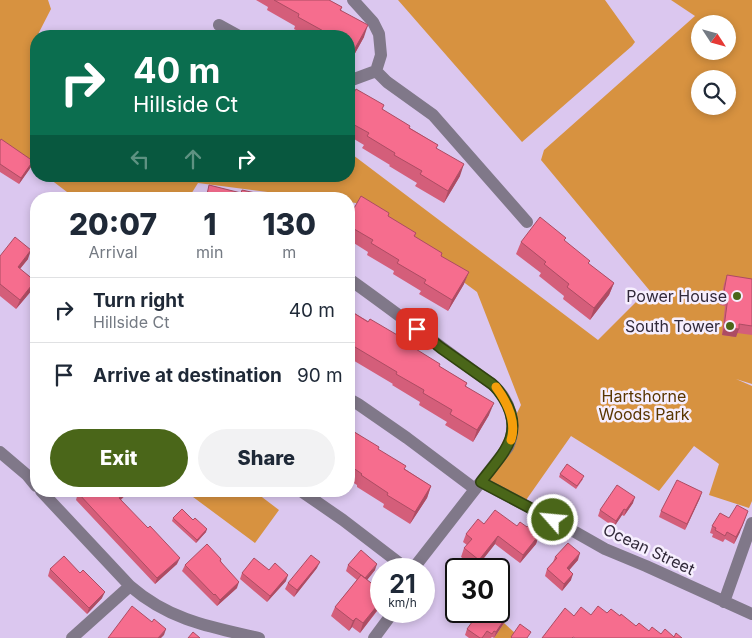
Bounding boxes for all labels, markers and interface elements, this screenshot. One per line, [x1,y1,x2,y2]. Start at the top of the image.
north arrow [691,15,736,60]
map controls [691,15,736,115]
text: 40 m [133,49,221,91]
icon: right [50,50,115,115]
button: search [691,70,736,115]
text: Hillside Ct [133,91,238,117]
icon: left [126,145,154,173]
icon: ahead [179,145,207,173]
icon: right [232,145,260,173]
text: 20:07 [69,206,157,242]
text: 1 [203,206,216,242]
text: 130 [262,206,316,242]
text: Arrival [88,242,138,262]
text: min [196,242,223,262]
text: m [282,242,296,262]
place label: Power House [626,286,727,306]
text: Turn right [93,289,184,312]
marker: Power House [731,290,743,302]
icon: right [50,296,78,324]
text: 40 m [289,299,335,322]
pin [396,308,438,350]
text: Hillside Ct [93,312,169,332]
icon: arrive [403,315,431,343]
place label: South Tower [625,316,720,336]
marker: South Tower [724,320,736,332]
icon: arrive [50,361,78,389]
text: Arrive at destination [93,364,282,387]
text: 90 m [297,364,343,387]
park label: Hartshorne Woods Park [598,386,690,424]
button: Exit [50,429,188,487]
button: Share [198,429,335,487]
position arrow [526,493,578,545]
street label: Ocean Street [600,519,698,579]
speed limit sign: 30 [445,558,510,623]
text: 21 [389,569,416,599]
text: km/h [388,595,417,610]

